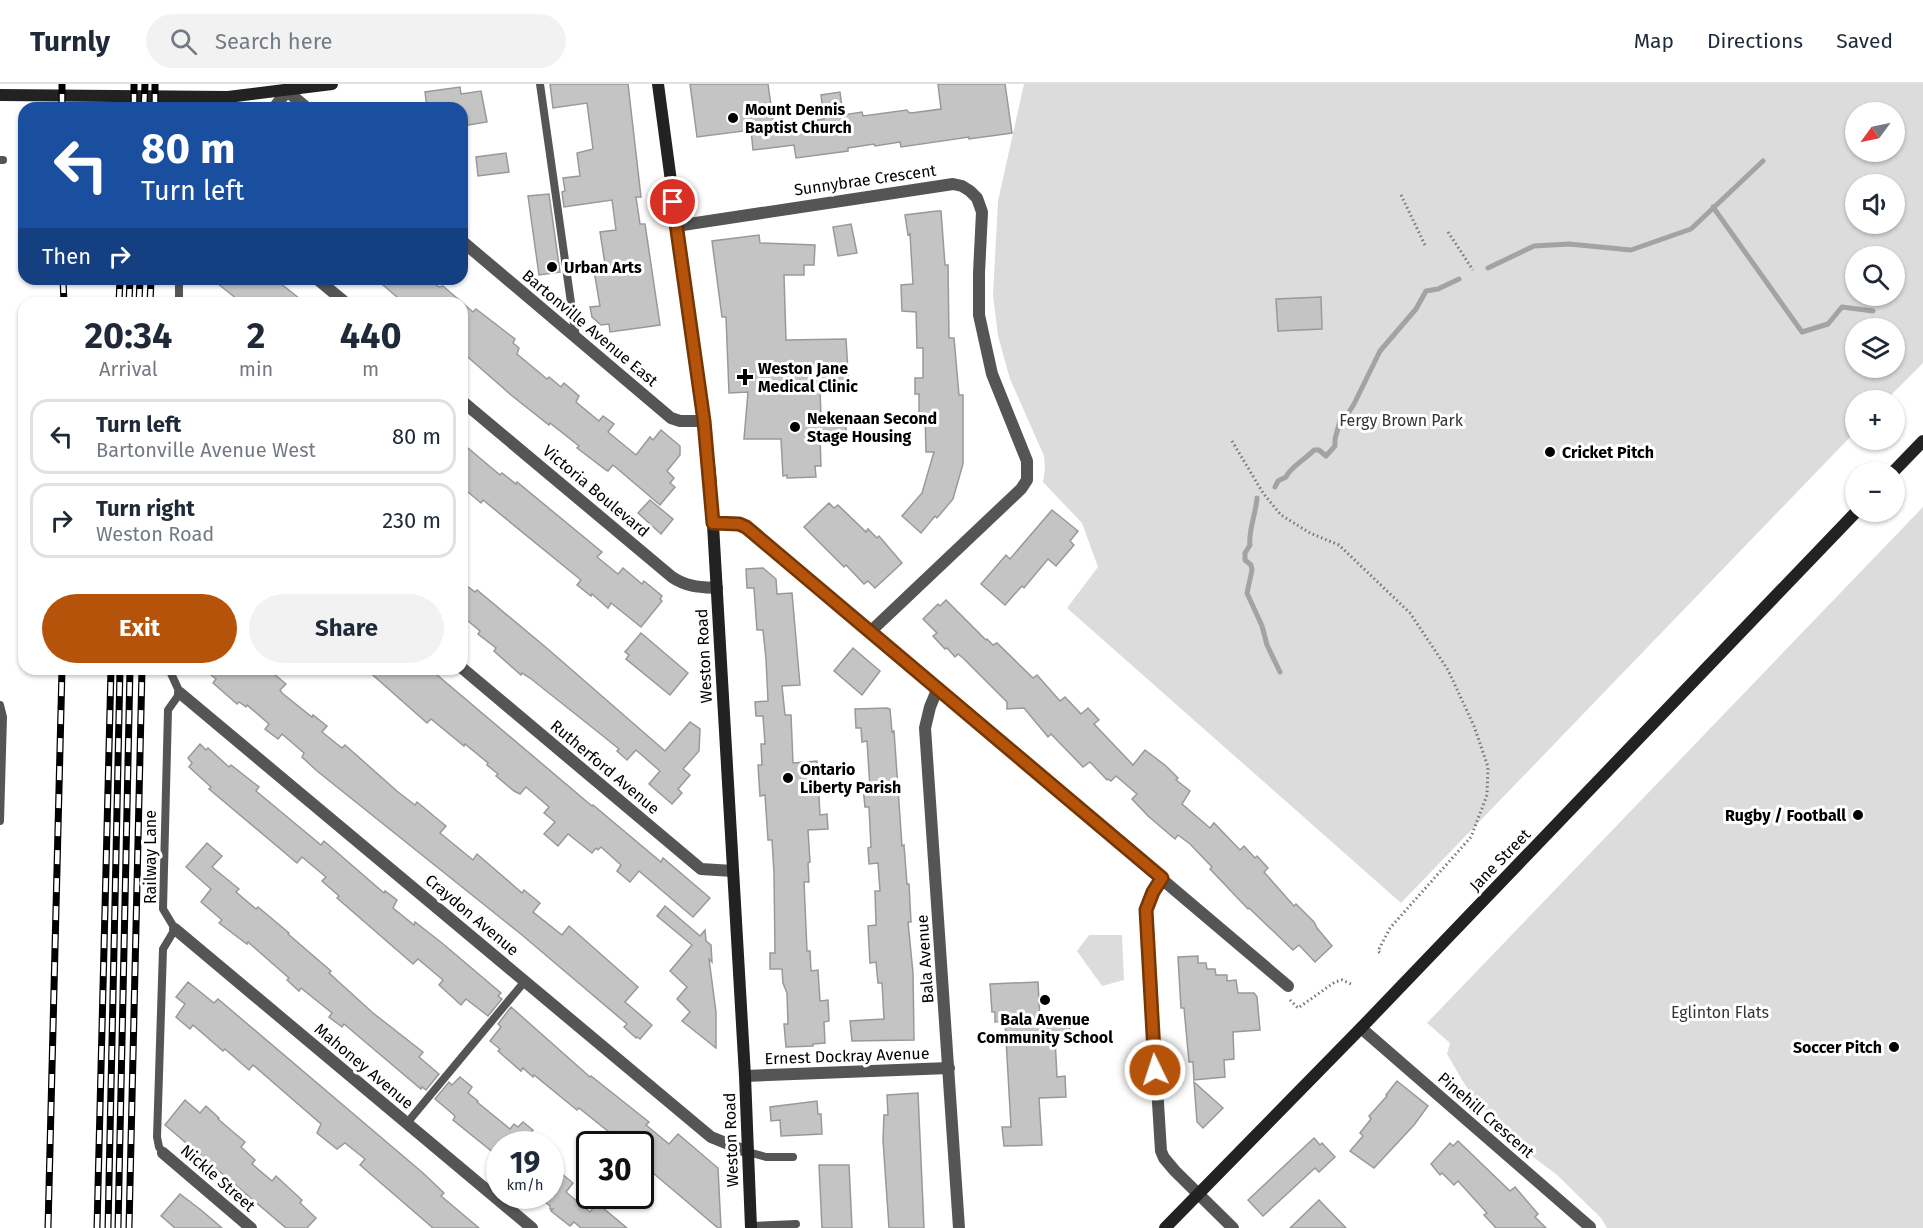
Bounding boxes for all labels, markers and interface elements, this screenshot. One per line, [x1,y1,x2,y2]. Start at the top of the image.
search box [146,14,566,68]
text: Turnly [30,25,110,58]
icon: search [167,25,200,58]
text: Search here [215,28,332,55]
text: Map [1634,28,1674,54]
text: Directions [1707,28,1803,54]
text: Saved [1836,28,1893,54]
place label: Mount Dennis Baptist Church [745,100,852,137]
north arrow [1845,102,1905,162]
map controls [1845,102,1905,522]
marker: Mount Dennis Baptist Church [726,111,740,125]
text: 80 m [141,124,235,174]
icon: left [42,126,120,204]
street label: Sunnybrae Crescent [793,161,937,199]
button: sound [1845,174,1905,234]
text: Turn left [141,175,244,207]
pin [647,176,698,227]
icon: arrive [656,185,689,218]
icon: right [103,240,136,273]
text: Then [42,243,91,270]
button: search [1845,246,1905,306]
place label: Urban Arts [564,258,642,277]
marker: Urban Arts [545,260,559,274]
street label: Bartonville Avenue East [518,266,662,390]
text: 20:34 [84,314,172,358]
text: 2 [247,314,265,358]
text: 440 [340,314,402,358]
button: layers [1845,318,1905,378]
text: Arrival [99,357,158,381]
text: min [239,357,273,381]
text: m [362,357,379,381]
place label: Weston Jane Medical Clinic [758,359,858,396]
marker: Weston Jane Medical Clinic [736,368,754,386]
button: + [1845,390,1905,450]
place label: Nekenaan Second Stage Housing [807,409,937,446]
text: Turn left [96,411,181,438]
park label: Fergy Brown Park [1339,411,1464,430]
icon: left [45,420,78,453]
marker: Nekenaan Second Stage Housing [788,420,802,434]
text: 80 m [392,423,441,450]
text: Bartonville Avenue West [96,438,316,462]
street label: Victoria Boulevard [539,441,653,541]
place label: Cricket Pitch [1562,443,1654,462]
marker: Cricket Pitch [1543,445,1557,459]
button: − [1845,462,1905,522]
text: Turn right [96,495,195,522]
icon: right [45,504,78,537]
text: 230 m [382,507,441,534]
text: Weston Road [96,522,214,546]
button: Exit [42,594,237,663]
button: Share [249,594,444,663]
street label: Weston Road [692,608,716,704]
street label: Rutherford Avenue [547,716,663,818]
place label: Ontario Liberty Parish [800,760,901,797]
marker: Ontario Liberty Parish [781,771,795,785]
place label: Rugby / Football [1725,806,1846,825]
marker: Rugby / Football [1851,808,1865,822]
street label: Railway Lane [141,810,160,904]
street label: Jane Street [1466,825,1535,895]
street label: Craydon Avenue [421,870,523,960]
street label: Bala Avenue [912,914,938,1004]
marker: Bala Avenue Community School [1038,993,1052,1007]
park label: Eglinton Flats [1671,1003,1769,1022]
place label: Bala Avenue Community School [977,1010,1113,1047]
street label: Mahoney Avenue [311,1019,417,1113]
position arrow [1123,1038,1187,1102]
place label: Soccer Pitch [1793,1038,1882,1057]
marker: Soccer Pitch [1887,1040,1901,1054]
street label: Ernest Dockray Avenue [764,1044,930,1068]
street label: Pinehill Crescent [1434,1068,1538,1162]
street label: Weston Road [720,1092,742,1188]
speed limit sign: 30 [576,1131,654,1209]
street label: Nickle Street [177,1141,259,1216]
text: 19 [510,1145,540,1181]
text: km/h [506,1176,544,1194]

